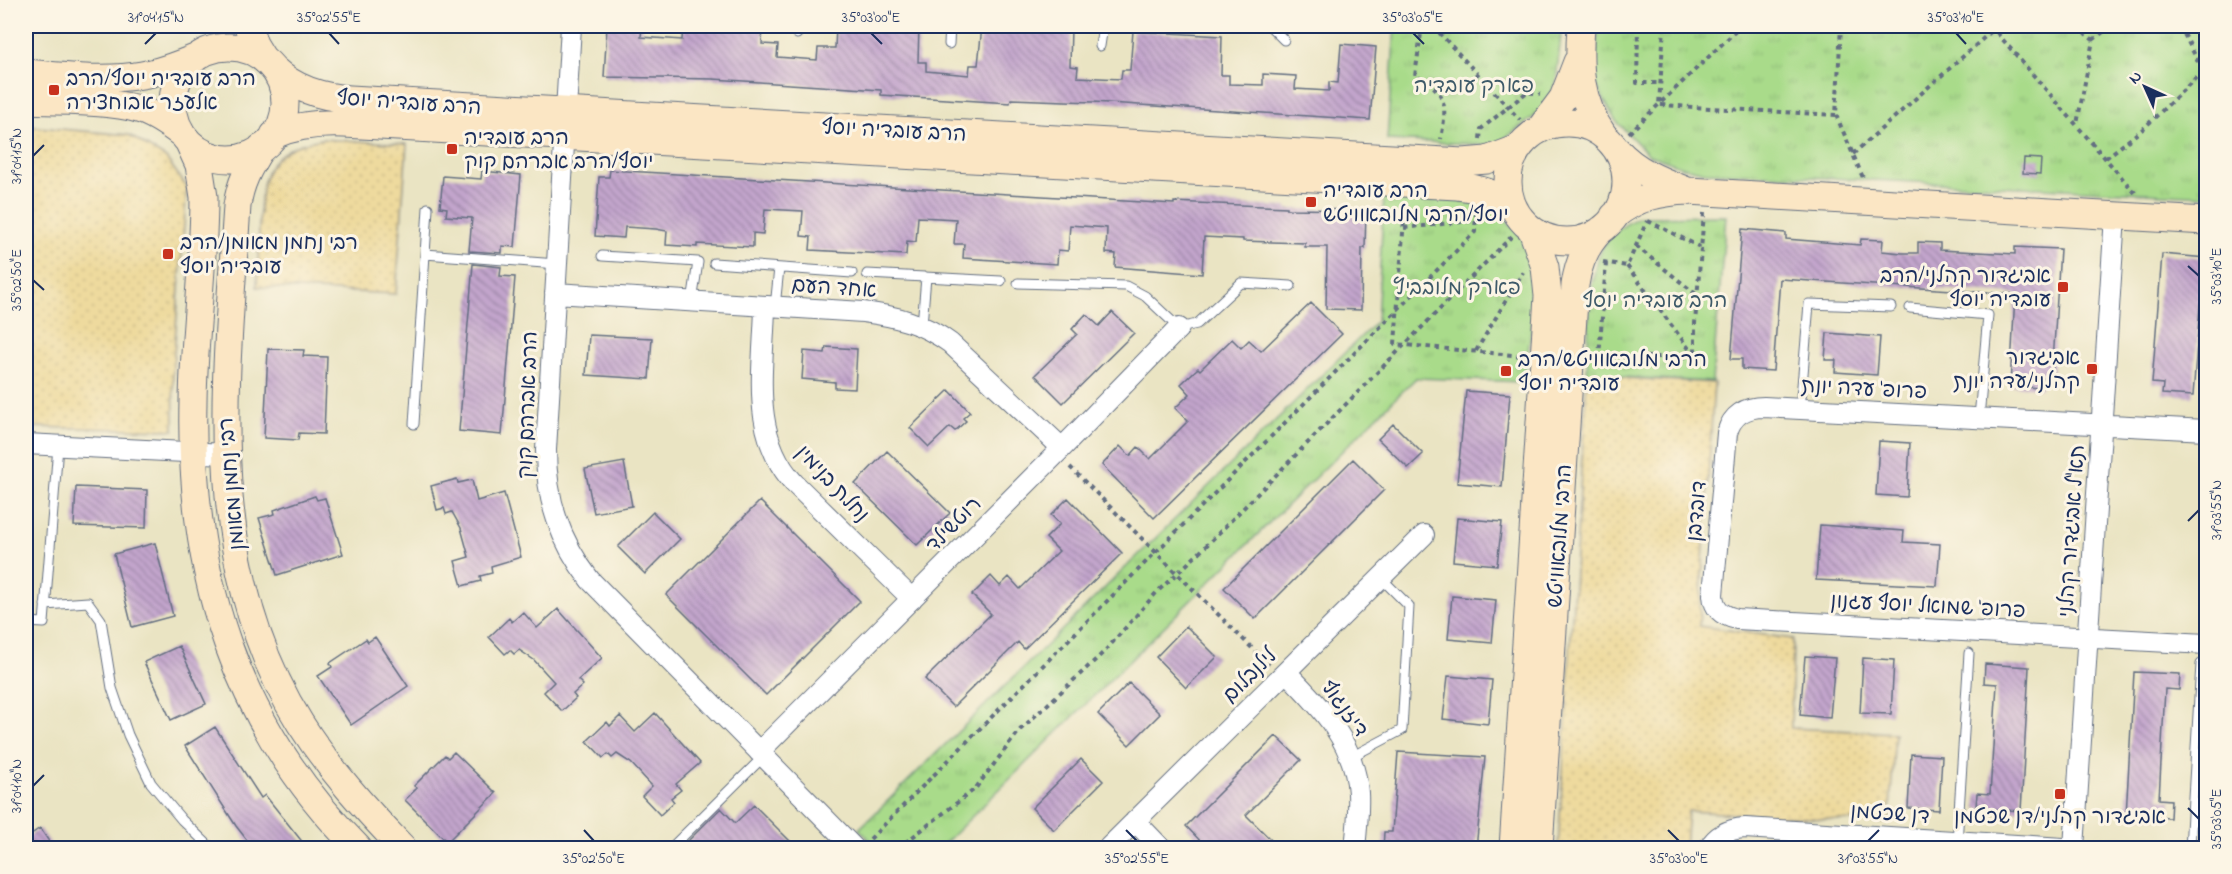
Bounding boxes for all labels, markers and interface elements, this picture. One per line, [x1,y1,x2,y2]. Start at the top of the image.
text: 31°04'15"N [128,7,184,29]
text: 35°02'55"E [297,7,361,29]
text: 35°03'00"E [842,7,900,29]
text: 35°03'05"E [1383,7,1443,29]
text: 35°03'10"E [1928,7,1984,29]
north arrow [2115,57,2175,117]
place label: הרב עובדיה יוסף/הרב אלעזר אבוחצירה [66,65,256,119]
text: N [2123,65,2148,90]
park label: פארק עובדיה [1414,72,1534,102]
marker: הרב עובדיה יוסף/הרב אלעזר אבוחצירה [47,83,61,97]
street label: הרב עובדיה יוסף [335,84,482,124]
street label: הרב עובדיה יוסף [821,113,967,151]
place label: הרב עובדיה יוסף/הרב אברהם קוק [464,124,653,178]
text: 31°04'15"N [6,128,28,184]
marker: הרב עובדיה יוסף/הרב אברהם קוק [445,142,459,156]
place label: הרב עובדיה יוסף/הרבי מלובאוויטש [1323,177,1509,231]
marker: הרב עובדיה יוסף/הרבי מלובאוויטש [1304,195,1318,209]
place label: רבי נחמן מאומן/הרב עובדיה יוסף [180,229,358,283]
marker: רבי נחמן מאומן/הרב עובדיה יוסף [161,247,175,261]
text: 35°03'10"E [2206,248,2228,304]
text: 35°02'50"E [6,249,28,311]
place label: אביגדור קהלני/הרב עובדיה יוסף [1880,262,2051,316]
street label: אחד העם [790,271,877,307]
park label: פארק מלובביץ [1393,274,1521,304]
marker: אביגדור קהלני/הרב עובדיה יוסף [2056,280,2070,294]
park label: הרב עובדיה יוסף [1582,287,1728,317]
street label: הרב אברהם קוק [511,331,547,479]
place label: אביגדור קהלני/עדה יונת [1953,344,2080,398]
place label: הרבי מלובאוויטש/הרב עובדיה יוסף [1518,346,1707,400]
marker: אביגדור קהלני/עדה יונת [2085,362,2099,376]
marker: הרבי מלובאוויטש/הרב עובדיה יוסף [1499,364,1513,378]
street label: פרופ' עדה יונת [1800,372,1928,408]
street label: רבי נחמן מאומן [212,416,254,551]
street label: נחלת בנימין [788,439,875,530]
street label: תא"ל אביגדור קהלני [2052,444,2094,618]
street label: הרבי מלובאוויטש [1541,463,1581,609]
street label: דובדבן [1680,480,1716,543]
text: 31°03'55"N [2206,480,2228,540]
street label: רוטשילד [920,491,989,560]
street label: פרופ' שמואל יוסף עגנון [1830,587,2026,627]
street label: לילנבלום [1216,642,1285,711]
street label: דיזנגוף [1312,674,1374,744]
text: 31°04'10"N [6,759,28,813]
marker: אביגדור קהלני/דן שכטמן [2053,787,2067,801]
text: 35°03'05"E [2206,789,2228,849]
street label: דן שכטמן [1849,797,1931,833]
place label: אביגדור קהלני/דן שכטמן [1954,803,2166,833]
text: 35°02'50"E [563,848,625,870]
text: 35°02'55"E [1105,848,1169,870]
text: 35°03'00"E [1650,848,1708,870]
text: 31°03'55"N [1838,848,1898,870]

